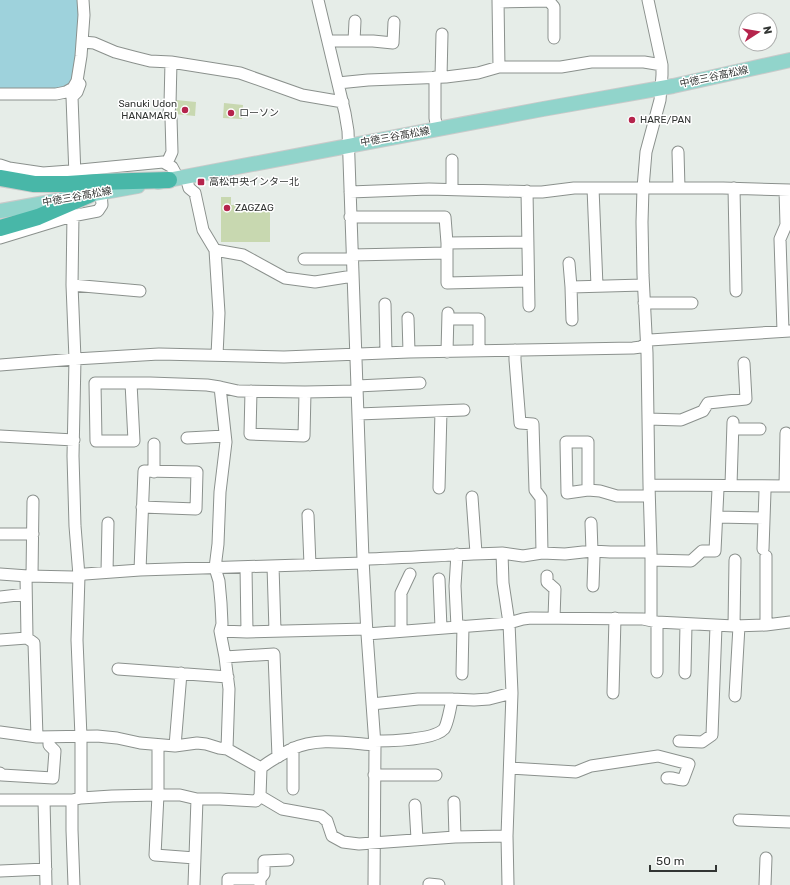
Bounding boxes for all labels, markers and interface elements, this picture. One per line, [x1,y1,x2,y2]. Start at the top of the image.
north arrow [738,12,778,52]
text: N [760,25,774,35]
street label: 中徳三谷高松線 [679,64,749,90]
place label: Sanuki Udon HANAMARU [118,98,177,122]
marker: Sanuki Udon HANAMARU [180,105,190,115]
place label: ローソン [239,107,279,119]
marker: ローソン [226,108,236,118]
place label: HARE/PAN [640,114,691,126]
marker: HARE/PAN [627,115,637,125]
street label: 中徳三谷高松線 [359,125,431,149]
place label: 高松中央インター北 [209,176,299,188]
marker: 高松中央インター北 [196,177,206,187]
street label: 中徳三谷高松線 [41,185,113,209]
place label: ZAGZAG [235,202,274,214]
marker: ZAGZAG [222,203,232,213]
scale bar [650,847,716,873]
text: 50 m [656,854,684,868]

